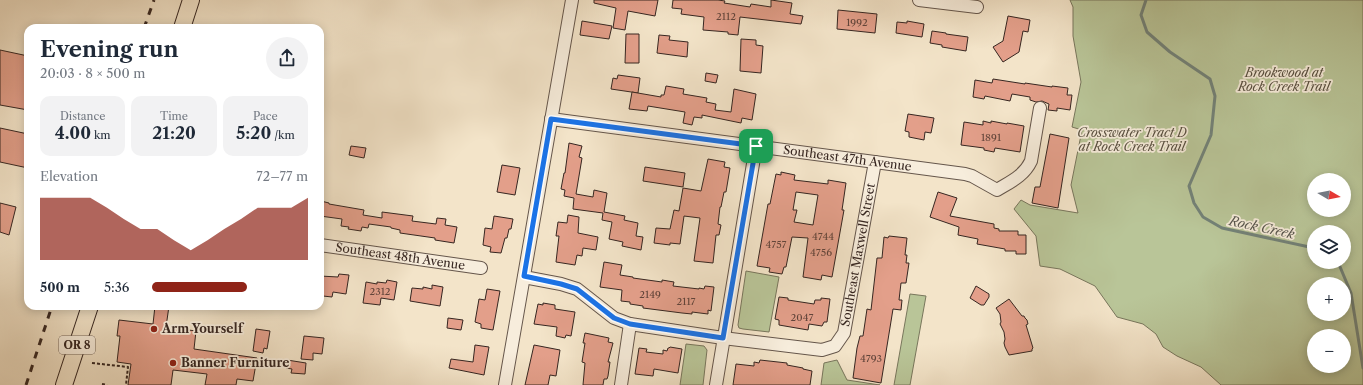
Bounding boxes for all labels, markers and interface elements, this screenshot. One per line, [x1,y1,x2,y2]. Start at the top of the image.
house number: 2112 [716,10,736,23]
house number: 1992 [846,16,868,29]
text: Evening run [40,36,179,63]
button: share [266,37,308,79]
text: 20:03 · 8 × 500 m [40,65,145,81]
park label: Brookwood at Rock Creek Trail [1237,65,1331,94]
text: Distance [60,109,105,123]
text: Time [160,109,188,123]
text: Pace [253,109,278,123]
text: 4.00 [55,123,91,143]
text: 21:20 [152,123,196,143]
text: 5:20 [236,123,271,143]
park label: Crosswater Tract D at Rock Creek Trail [1077,125,1187,154]
text: km [91,128,111,142]
text: /km [271,128,295,142]
pin [739,129,773,163]
house number: 1891 [981,131,1002,144]
icon: arrive [745,135,767,157]
street label: Southeast 47th Avenue [782,142,913,174]
text: Elevation [40,168,98,184]
text: 72–77 m [256,168,308,184]
north arrow [1307,173,1351,217]
map controls [1307,173,1351,373]
street label: Southeast Maxwell Street [837,181,878,328]
water label: Rock Creek [1227,212,1296,242]
button: layers [1307,225,1351,269]
house number: 4744 [812,230,834,243]
house number: 4757 [765,238,787,251]
street label: Southeast 48th Avenue [335,239,466,273]
house number: 4756 [810,246,832,259]
button: + [1307,277,1351,321]
text: 500 m [40,279,80,295]
text: 5:36 [104,279,129,295]
house number: 2312 [369,285,391,298]
house number: 2149 [639,288,661,301]
house number: 2117 [676,295,696,308]
house number: 2047 [791,311,813,324]
place label: Arm Yourself [161,321,245,336]
marker: Arm Yourself [149,324,159,334]
button: − [1307,329,1351,373]
road number: OR 8 [59,336,95,354]
house number: 4793 [860,352,882,365]
place label: Banner Furniture [181,355,289,370]
marker: Banner Furniture [168,358,178,368]

